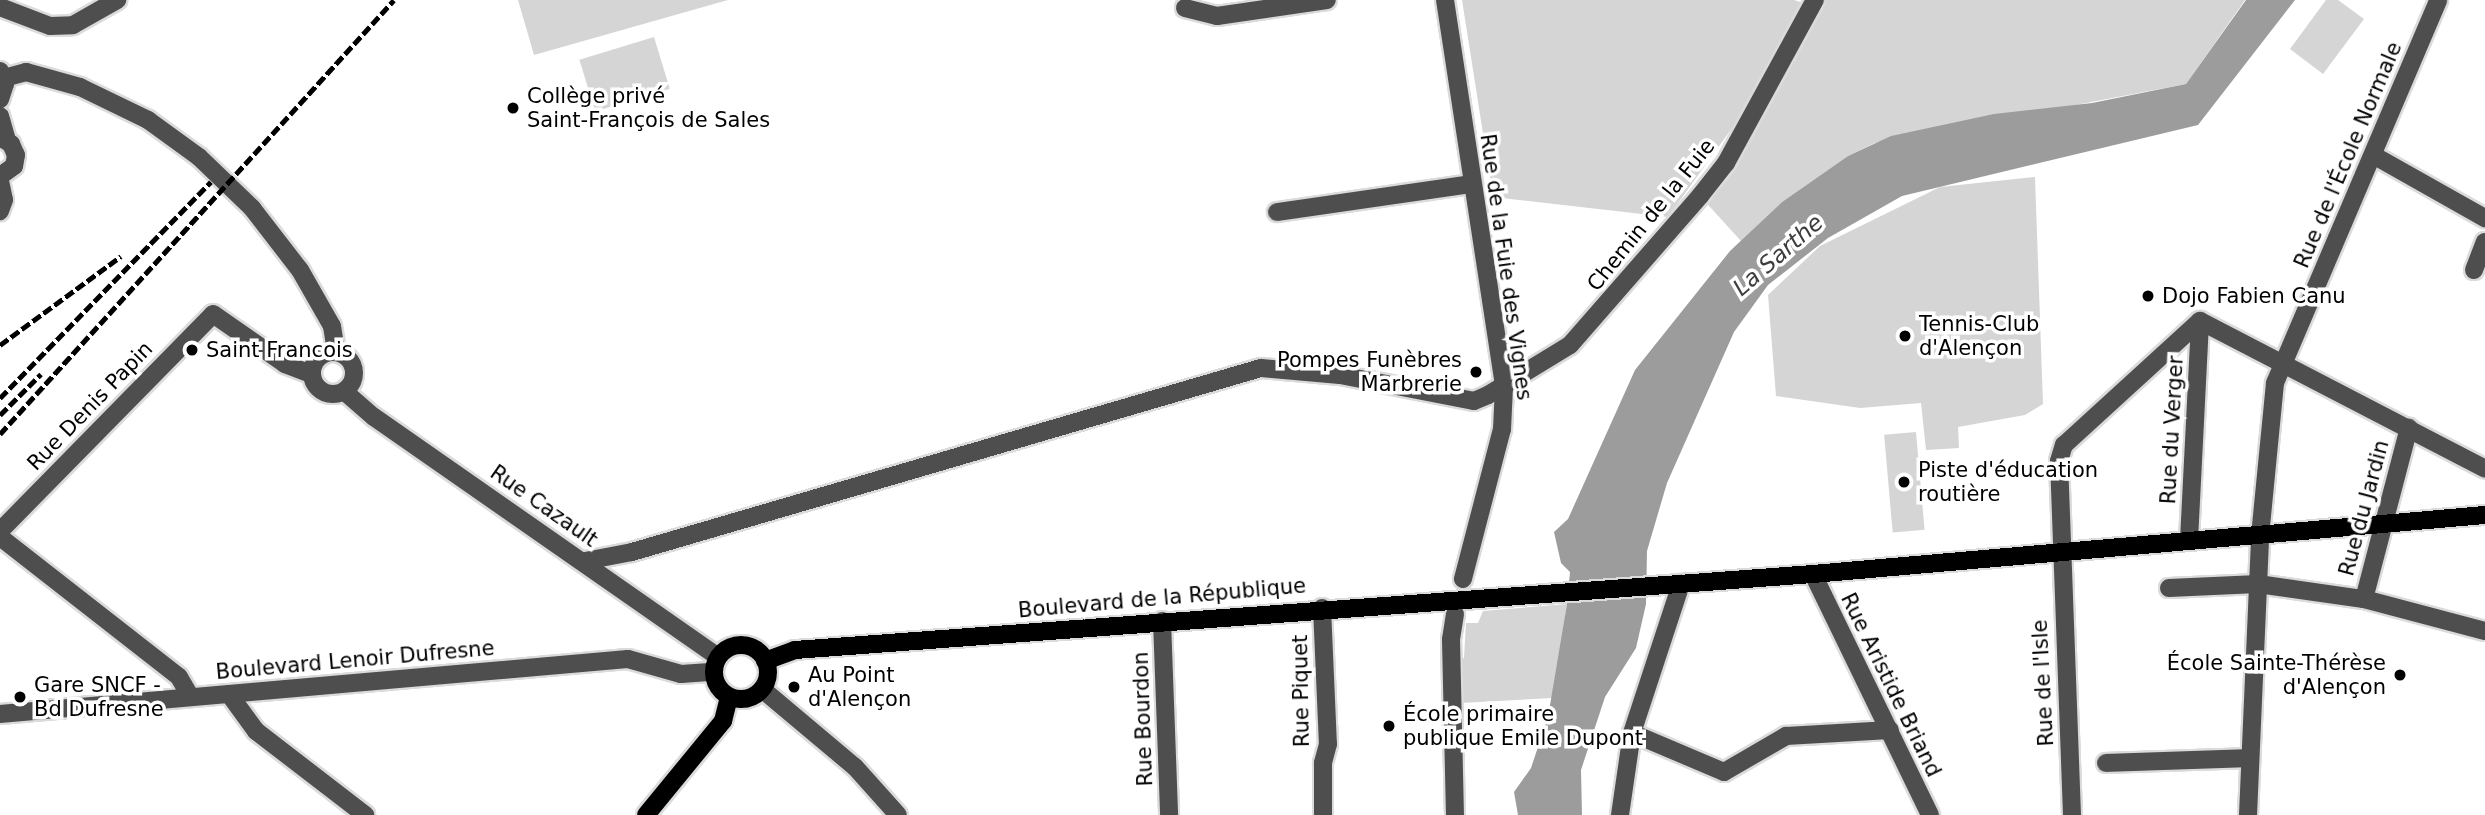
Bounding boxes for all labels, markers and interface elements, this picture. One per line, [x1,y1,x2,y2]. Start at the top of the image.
street label: Rue de l'École Normale [2289,38,2407,272]
place label: Collège privé Saint-François de Sales [527,83,770,133]
marker: Collège privé Saint-François de Sales [505,100,521,116]
street label: Rue de la Fuie des Vignes [1475,132,1537,402]
street label: Chemin de la Fuie [1582,134,1720,296]
water label: La Sarthe [1727,208,1829,302]
place label: Dojo Fabien Canu [2162,283,2346,309]
marker: Dojo Fabien Canu [2140,288,2156,304]
place label: Tennis-Club d'Alençon [1919,311,2039,361]
marker: Tennis-Club d'Alençon [1897,328,1913,344]
street label: Rue Denis Papin [22,336,158,476]
place label: Saint Francois [206,337,353,363]
marker: Saint Francois [184,342,200,358]
place label: Pompes Funèbres Marbrerie [1277,347,1462,397]
street label: Rue du Verger [2156,355,2188,505]
marker: Pompes Funèbres Marbrerie [1468,364,1484,380]
street label: Rue du Jardin [2334,437,2394,579]
place label: Piste d'éducation routière [1918,457,2098,507]
street label: Rue Cazault [485,460,603,552]
marker: Piste d'éducation routière [1896,474,1912,490]
street label: Boulevard de la République [1017,573,1307,623]
street label: Rue Aristide Briand [1835,589,1947,781]
street label: Rue de l'Isle [2027,619,2059,747]
street label: Boulevard Lenoir Dufresne [215,635,495,685]
street label: Rue Piquet [1287,635,1315,747]
place label: École Sainte-Thérèse d'Alençon [2167,650,2386,700]
street label: Rue Bourdon [1128,651,1158,787]
place label: Au Point d'Alençon [808,662,911,712]
marker: École Sainte-Thérèse d'Alençon [2392,667,2408,683]
place label: Gare SNCF - Bd Dufresne [34,672,164,722]
marker: Au Point d'Alençon [786,679,802,695]
marker: Gare SNCF - Bd Dufresne [12,689,28,705]
place label: École primaire publique Emile Dupont [1403,701,1643,751]
marker: École primaire publique Emile Dupont [1381,718,1397,734]

